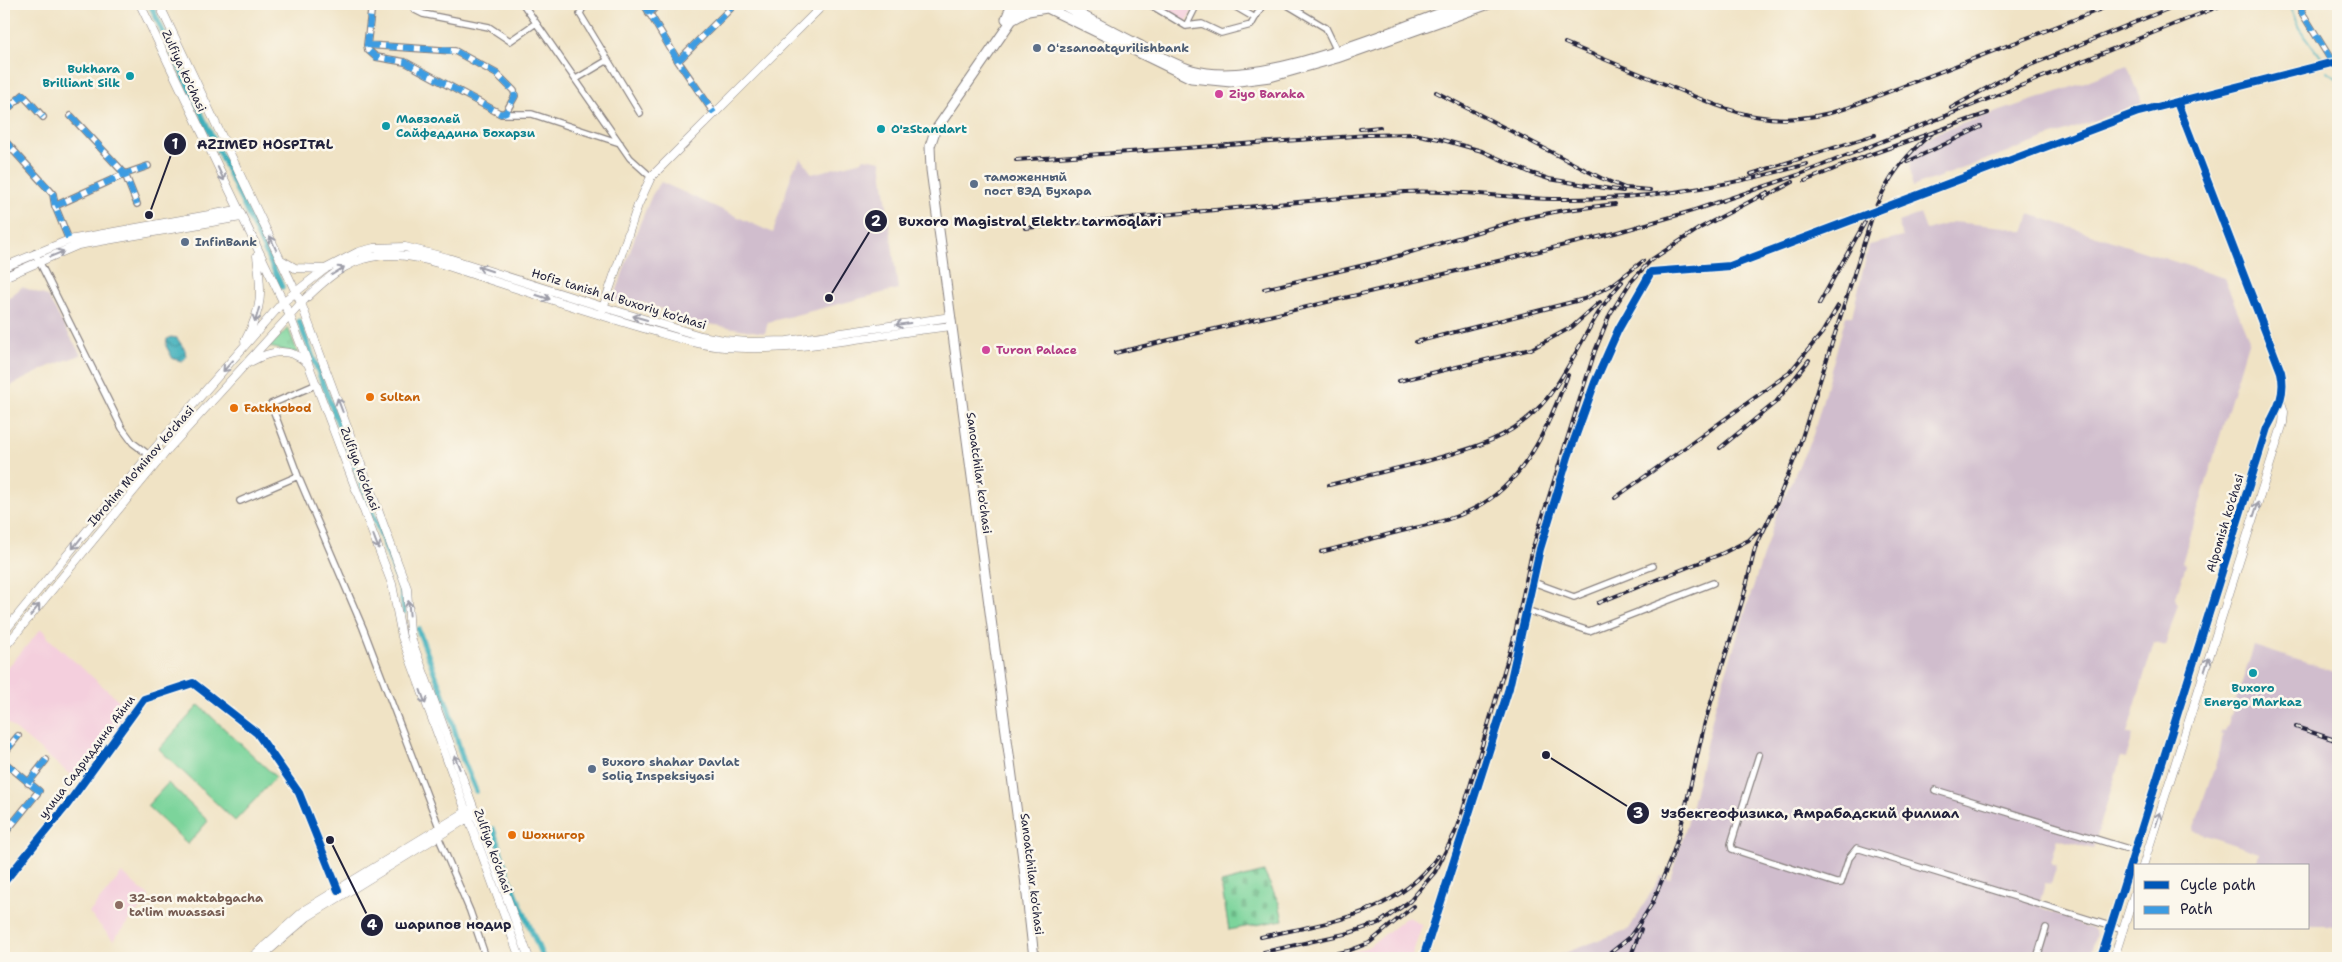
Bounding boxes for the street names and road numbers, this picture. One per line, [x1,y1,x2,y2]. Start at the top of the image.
street label: Zulfiya ko'chasi [158,28,210,114]
street label: Hofiz tanish al Buxoriy ko'chasi [530,265,708,333]
street label: Ibrohim Mo'minov ko'chasi [84,402,198,530]
street label: Sanoatchilar ko'chasi [963,411,995,535]
street label: Zulfiya ko'chasi [337,425,383,513]
street label: Alpomish ko'chasi [2202,472,2248,574]
street label: улица Садриддина Айни [35,692,139,822]
street label: Zulfiya ko'chasi [470,807,516,895]
street label: Sanoatchilar ko'chasi [1017,812,1047,936]

